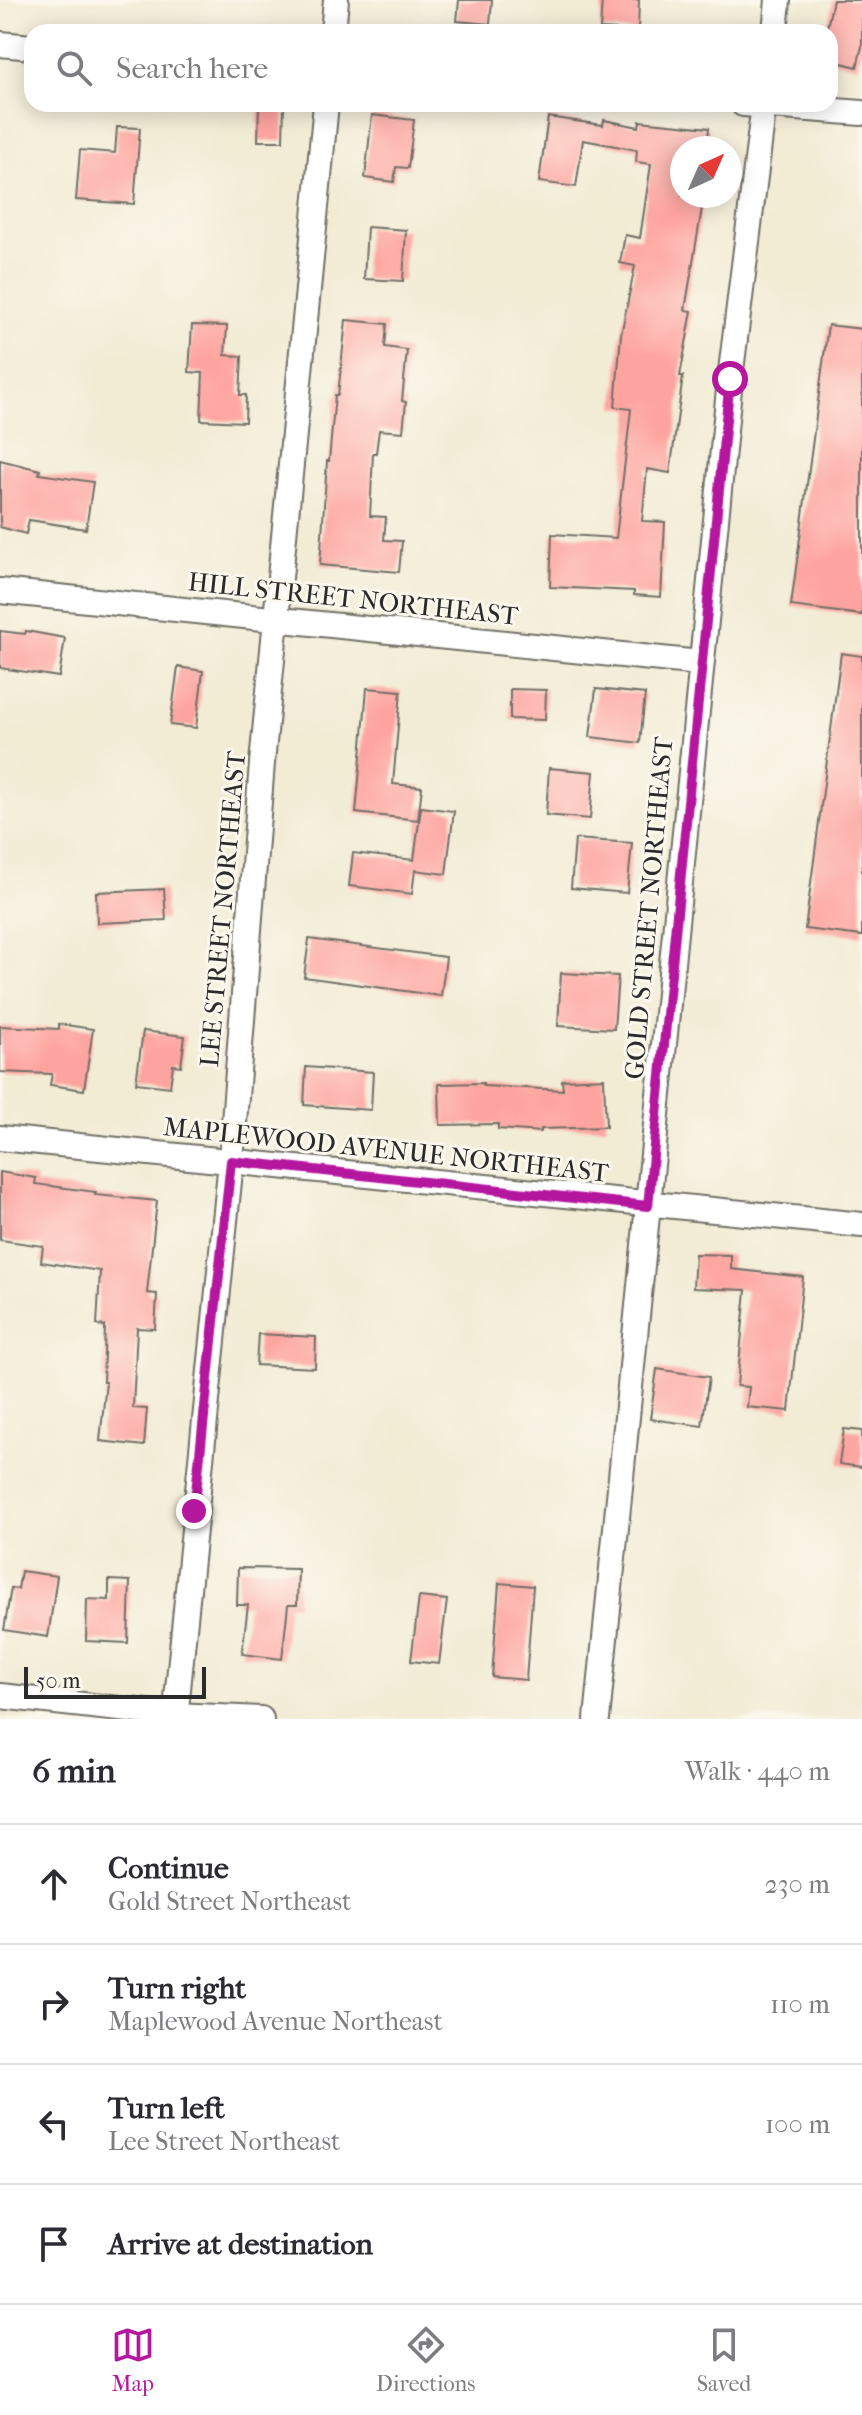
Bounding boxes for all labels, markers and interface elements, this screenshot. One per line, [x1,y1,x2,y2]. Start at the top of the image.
search box [24,24,838,112]
icon: search [52,46,96,90]
text: Search here [116,51,268,86]
north arrow [670,136,742,208]
route start [712,361,748,397]
street label: HILL STREET NORTHEAST [186,566,520,632]
street label: GOLD STREET NORTHEAST [619,735,679,1081]
street label: LEE STREET NORTHEAST [194,749,252,1068]
street label: MAPLEWOOD AVENUE NORTHEAST [162,1111,611,1189]
route end [176,1493,212,1529]
scale bar [24,1663,206,1699]
text: 50 m [36,1668,81,1694]
text: 6 min [32,1751,116,1791]
text: Walk · 440 m [685,1756,830,1787]
text: Continue [108,1851,229,1886]
icon: ahead [32,1862,76,1906]
text: 230 m [764,1869,830,1900]
text: Gold Street Northeast [108,1886,351,1917]
text: Turn right [108,1971,246,2006]
icon: right [32,1982,76,2026]
text: 110 m [770,1989,830,2020]
text: Maplewood Avenue Northeast [108,2006,443,2037]
text: Turn left [108,2091,225,2126]
icon: left [32,2102,76,2146]
text: 100 m [765,2109,830,2140]
text: Lee Street Northeast [108,2126,340,2157]
icon: arrive [32,2222,76,2266]
text: Arrive at destination [108,2227,373,2262]
tab: Map [111,2323,155,2397]
tab: Directions [376,2323,475,2397]
tab: Saved [697,2323,751,2397]

